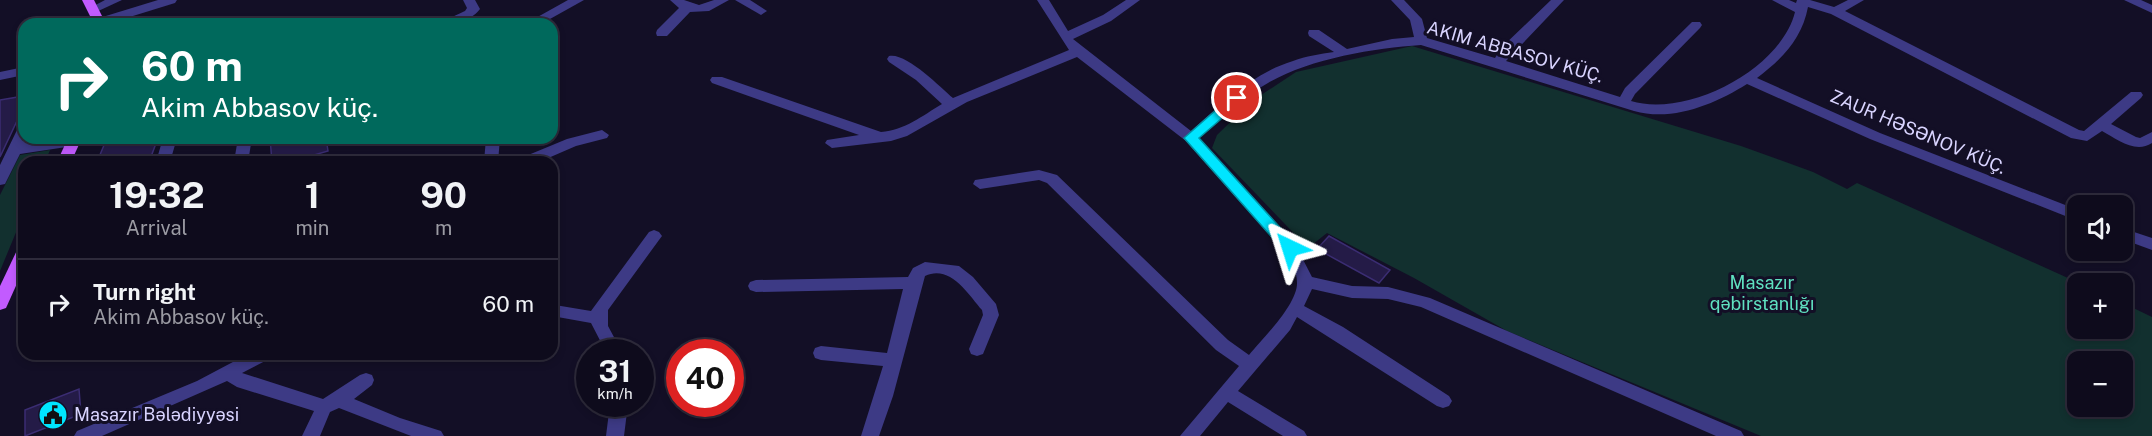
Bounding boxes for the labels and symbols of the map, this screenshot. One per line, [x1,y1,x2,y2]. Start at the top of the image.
street label: AKIM ABBASOV KÜÇ. [1425,15,1606,87]
pin [1211,72,1262,123]
street label: ZAUR HƏSƏNOV KÜÇ. [1827,84,2010,178]
position arrow [1258,216,1322,280]
park label: Masazır qəbirstanlığı [1710,272,1814,314]
speed limit sign: 40 [666,339,744,417]
public building icon: Masazır Bələdiyyəsi [37,399,69,431]
place label: Masazır Bələdiyyəsi [74,404,239,425]

